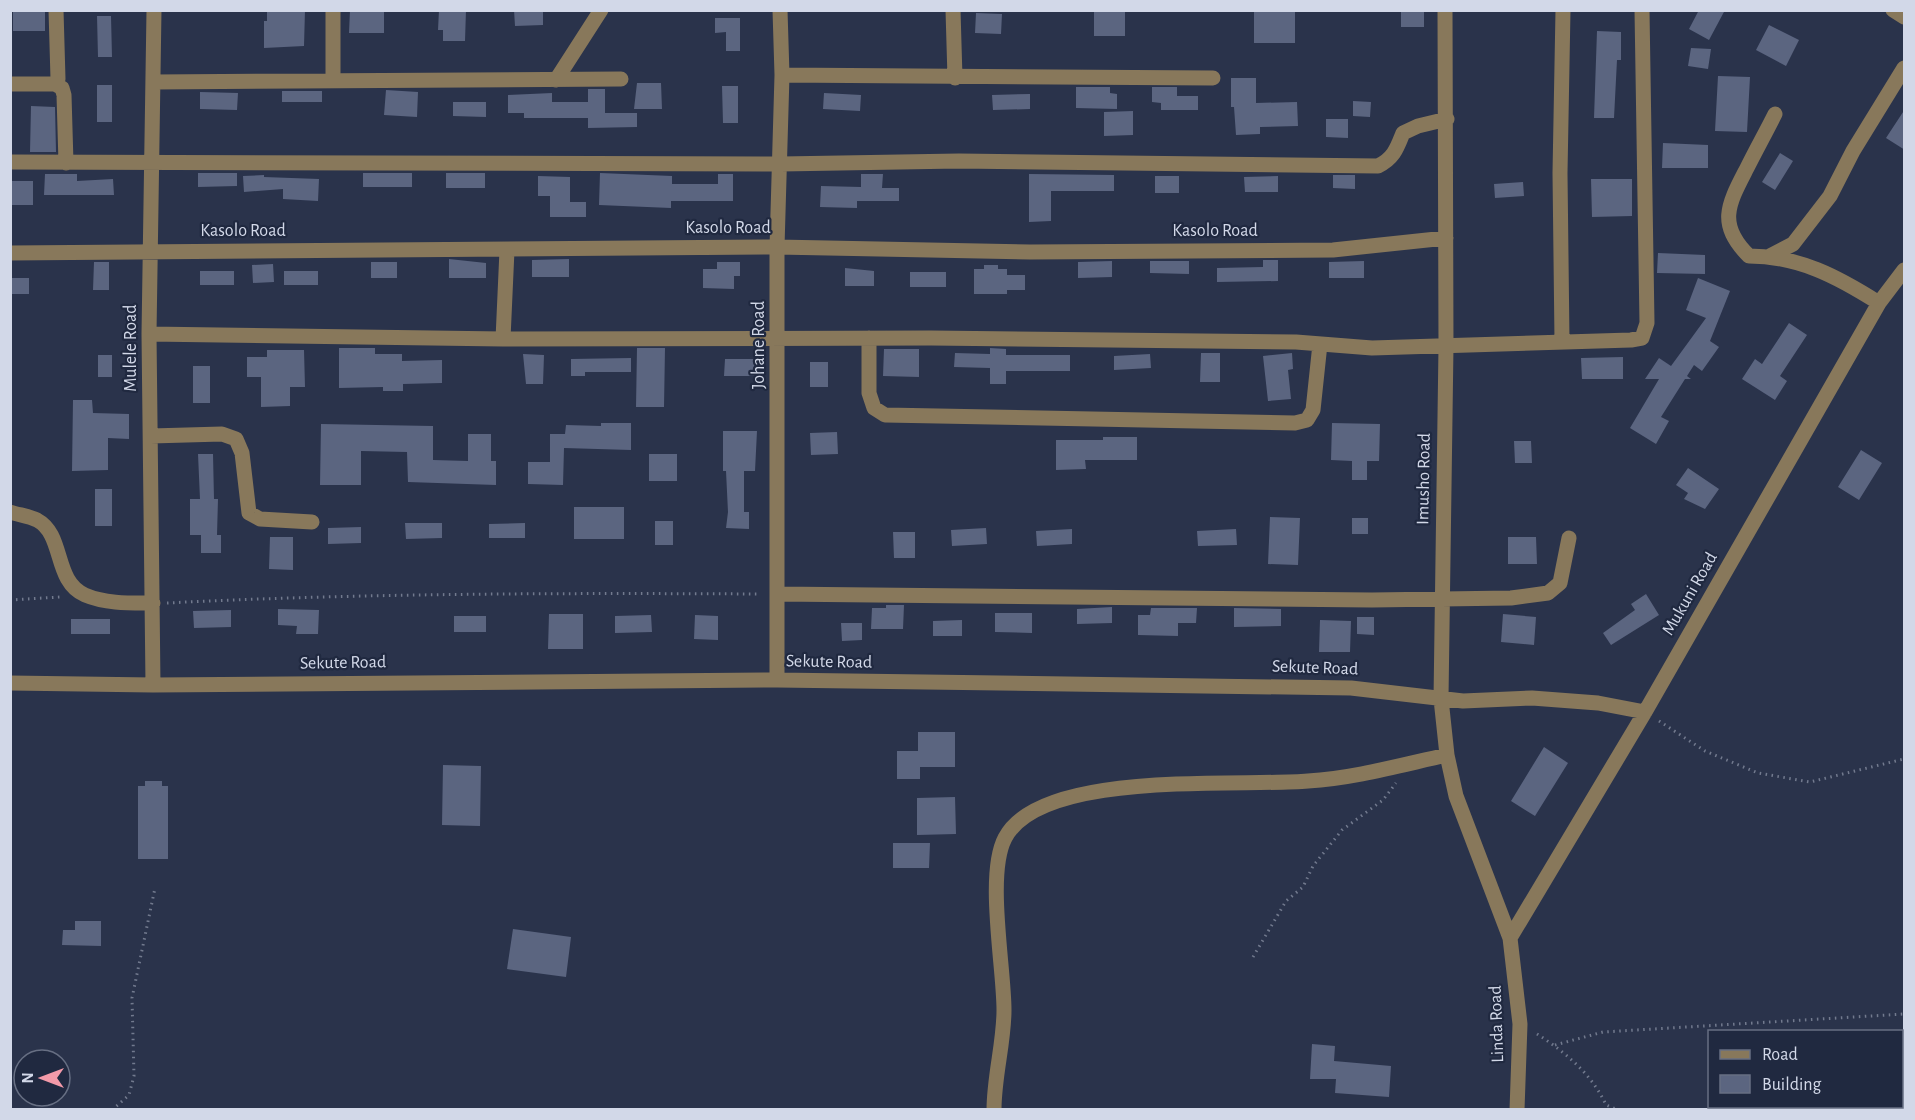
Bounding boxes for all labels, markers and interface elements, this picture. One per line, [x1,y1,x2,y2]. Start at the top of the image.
street label: Kasolo Road [685,219,771,237]
street label: Kasolo Road [200,222,286,240]
street label: Kasolo Road [1172,222,1258,240]
street label: Johane Road [750,301,768,389]
street label: Mulele Road [122,304,140,392]
street label: Imusho Road [1414,433,1434,525]
street label: Mukuni Road [1659,549,1721,639]
street label: Sekute Road [786,652,872,672]
street label: Sekute Road [300,653,386,673]
street label: Sekute Road [1272,657,1358,679]
street label: Linda Road [1487,985,1507,1063]
legend [1708,1030,1903,1108]
text: Road [1762,1046,1798,1064]
north arrow [12,1048,72,1108]
text: N [20,1072,36,1084]
text: Building [1762,1076,1822,1094]

